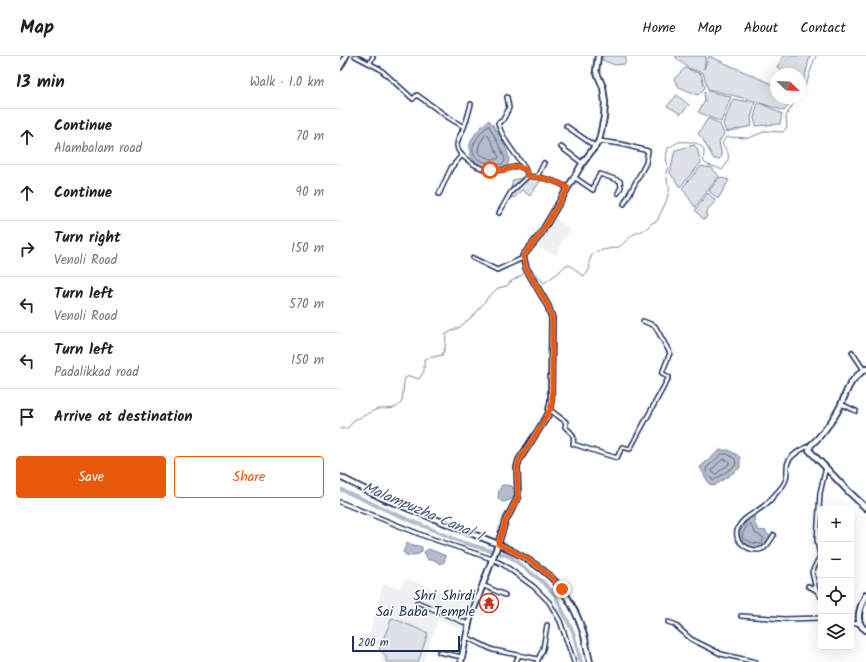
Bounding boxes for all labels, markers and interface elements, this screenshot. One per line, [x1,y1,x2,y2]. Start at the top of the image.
text: Map [20,13,54,43]
text: Home [642,17,676,39]
text: Map [698,17,722,39]
text: About [744,17,778,39]
text: Contact [800,17,846,39]
north arrow [770,68,806,104]
text: 13 min [16,69,65,96]
text: Walk · 1.0 km [250,72,324,93]
text: Continue [54,114,112,138]
icon: ahead [16,126,38,148]
text: 70 m [296,126,324,147]
text: Alambalam road [54,138,142,159]
route start [481,161,499,179]
text: Continue [54,181,112,205]
icon: ahead [16,182,38,204]
text: 90 m [296,182,324,203]
text: Turn right [54,226,121,250]
icon: right [16,238,38,260]
text: 150 m [291,238,324,259]
text: Venoli Road [54,250,117,271]
text: Turn left [54,282,114,306]
icon: left [16,294,38,316]
text: 570 m [289,294,324,315]
text: Venoli Road [54,306,117,327]
text: Turn left [54,338,114,362]
icon: left [16,350,38,372]
text: 150 m [291,350,324,371]
text: Padalikkad road [54,362,139,383]
text: Arrive at destination [54,405,193,429]
icon: arrive [16,406,38,428]
button: Save [16,456,166,498]
button: Share [174,456,324,498]
water label: Malampuzha Canal 1 [359,476,489,549]
map controls [818,506,854,650]
button: + [818,506,854,542]
button: − [818,542,854,578]
button: locate [818,578,854,614]
route end [553,580,571,598]
place label: Shri Shirdi Sai Baba Temple [376,585,476,623]
temple icon: Shri Shirdi Sai Baba Temple [478,592,500,614]
button: layers [818,614,854,650]
scale bar [352,634,460,653]
text: 200 m [358,634,389,652]

